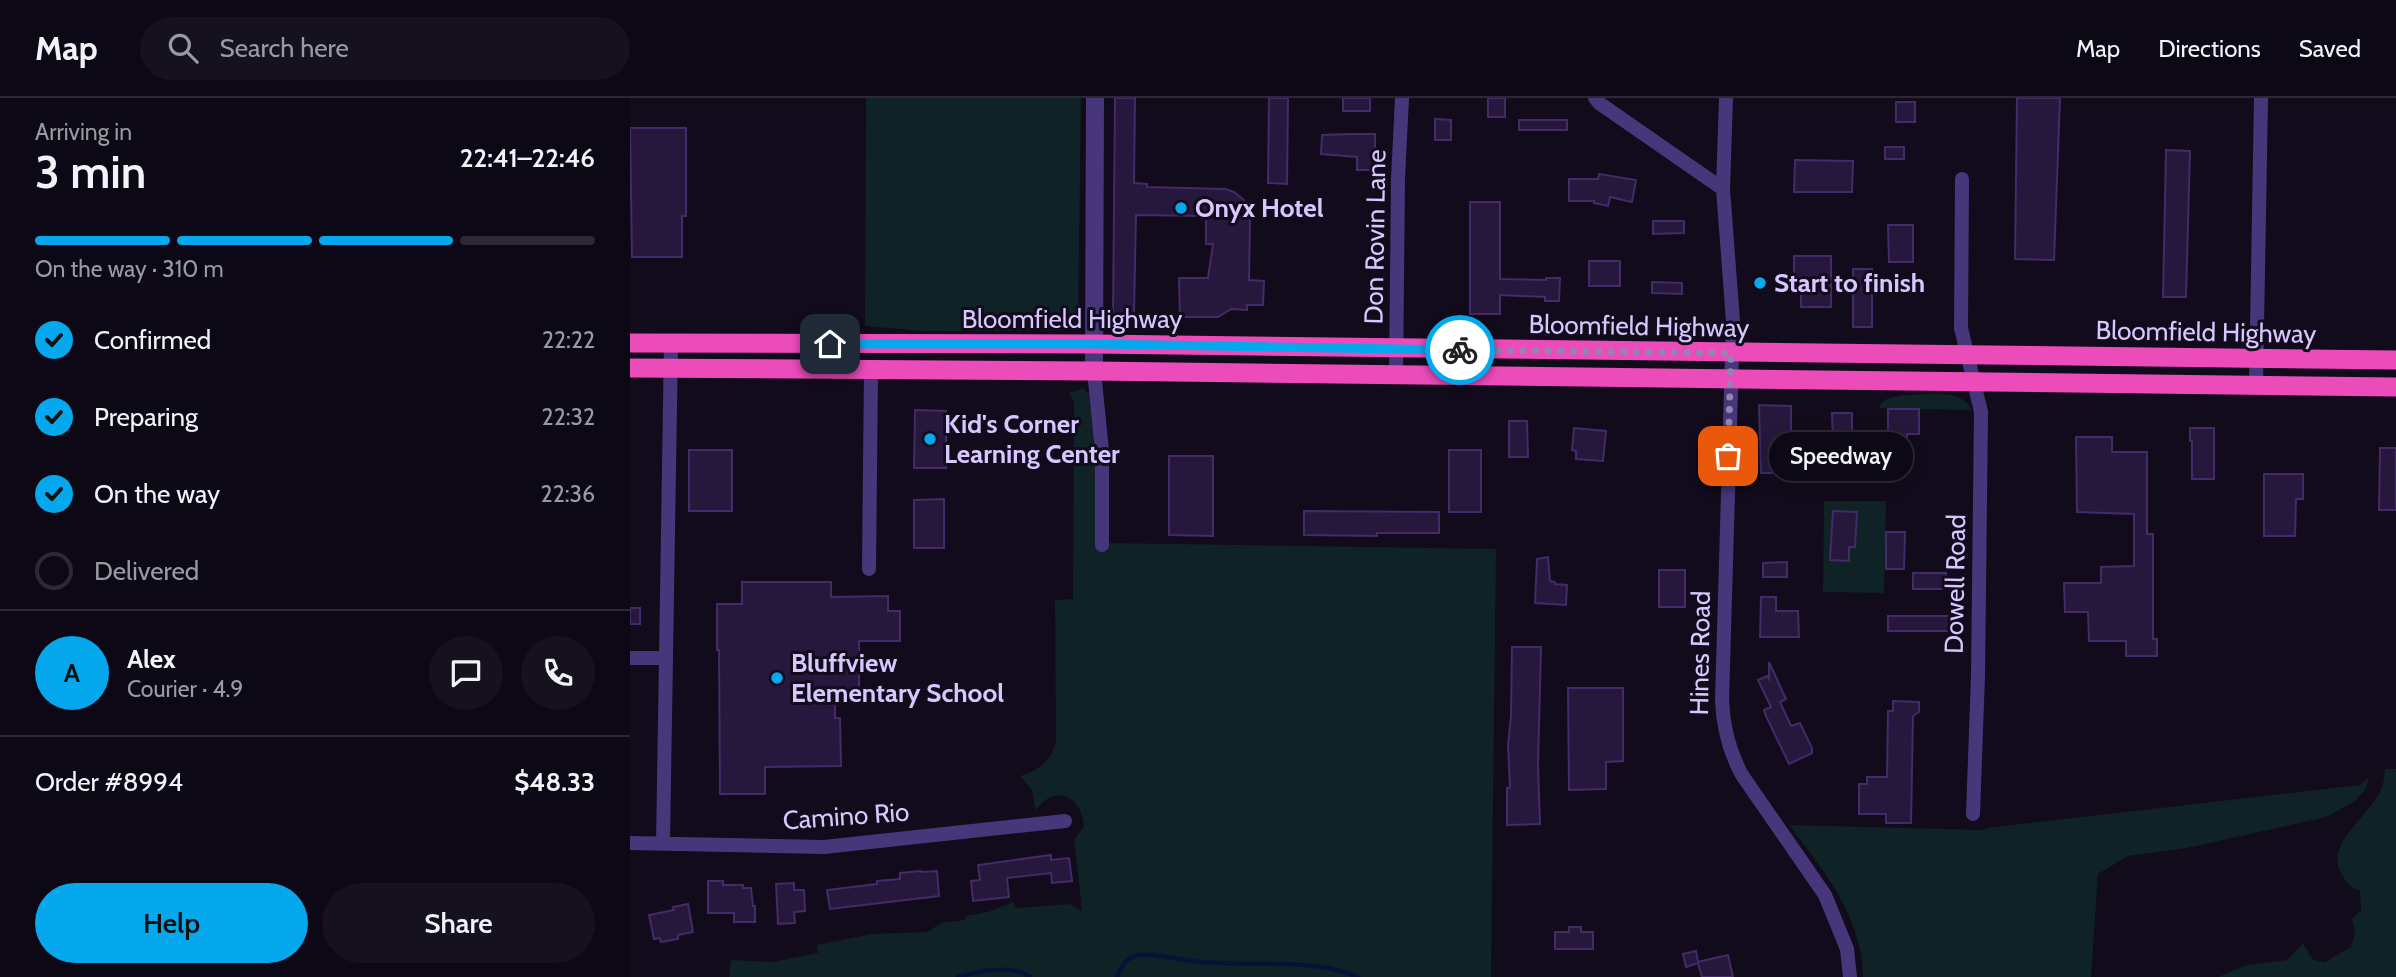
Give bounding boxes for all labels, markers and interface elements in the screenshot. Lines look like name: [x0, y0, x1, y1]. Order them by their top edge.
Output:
search box: [140, 17, 630, 80]
text: Map: [35, 28, 98, 68]
icon: search: [164, 29, 202, 67]
text: Search here: [220, 32, 349, 64]
text: Map: [2076, 34, 2120, 63]
text: Directions: [2158, 34, 2261, 63]
text: Saved: [2299, 34, 2361, 63]
text: Arriving in: [35, 118, 132, 146]
text: 22:41–22:46: [460, 142, 595, 174]
text: 3 min: [35, 144, 146, 200]
street label: Don Rovin Lane: [1357, 149, 1393, 325]
place label: Onyx Hotel: [1195, 192, 1324, 224]
marker: Onyx Hotel: [1173, 200, 1189, 216]
text: On the way · 310 m: [35, 255, 224, 283]
place label: Start to finish: [1774, 267, 1925, 299]
marker: Start to finish: [1752, 275, 1768, 291]
street label: Bloomfield Highway: [962, 303, 1182, 335]
street label: Bloomfield Highway: [1528, 308, 1750, 344]
pin: [800, 314, 860, 374]
street label: Bloomfield Highway: [2095, 314, 2317, 350]
courier: [1425, 315, 1495, 385]
icon: check: [35, 321, 73, 359]
text: Confirmed: [94, 324, 211, 356]
icon: home: [811, 325, 849, 363]
text: 22:22: [542, 326, 595, 354]
icon: bike: [1441, 331, 1479, 369]
icon: check: [35, 398, 73, 436]
text: Preparing: [94, 401, 198, 433]
text: 22:32: [542, 403, 595, 431]
place label: Kid's Corner Learning Center: [944, 408, 1120, 470]
pin: [1698, 426, 1758, 486]
marker: Kid's Corner Learning Center: [922, 431, 938, 447]
callout: Speedway: [1770, 432, 1914, 480]
icon: bag: [1709, 437, 1747, 475]
text: Speedway: [1790, 442, 1892, 470]
icon: check: [35, 475, 73, 513]
text: On the way: [94, 478, 220, 510]
text: 22:36: [541, 480, 595, 508]
street label: Dowell Road: [1938, 514, 1972, 654]
text: Delivered: [94, 555, 199, 587]
street label: Hines Road: [1683, 590, 1717, 716]
button: chat: [429, 636, 503, 710]
button: phone: [521, 636, 595, 710]
text: Alex: [127, 643, 176, 675]
place label: Bluffview Elementary School: [791, 647, 1004, 709]
text: A: [64, 657, 80, 689]
marker: Bluffview Elementary School: [769, 670, 785, 686]
text: Courier · 4.9: [127, 675, 243, 703]
text: Order #8994: [35, 766, 183, 798]
text: $48.33: [514, 766, 595, 798]
street label: Camino Rio: [782, 796, 910, 836]
button: Help: [35, 883, 308, 963]
button: Share: [322, 883, 595, 963]

